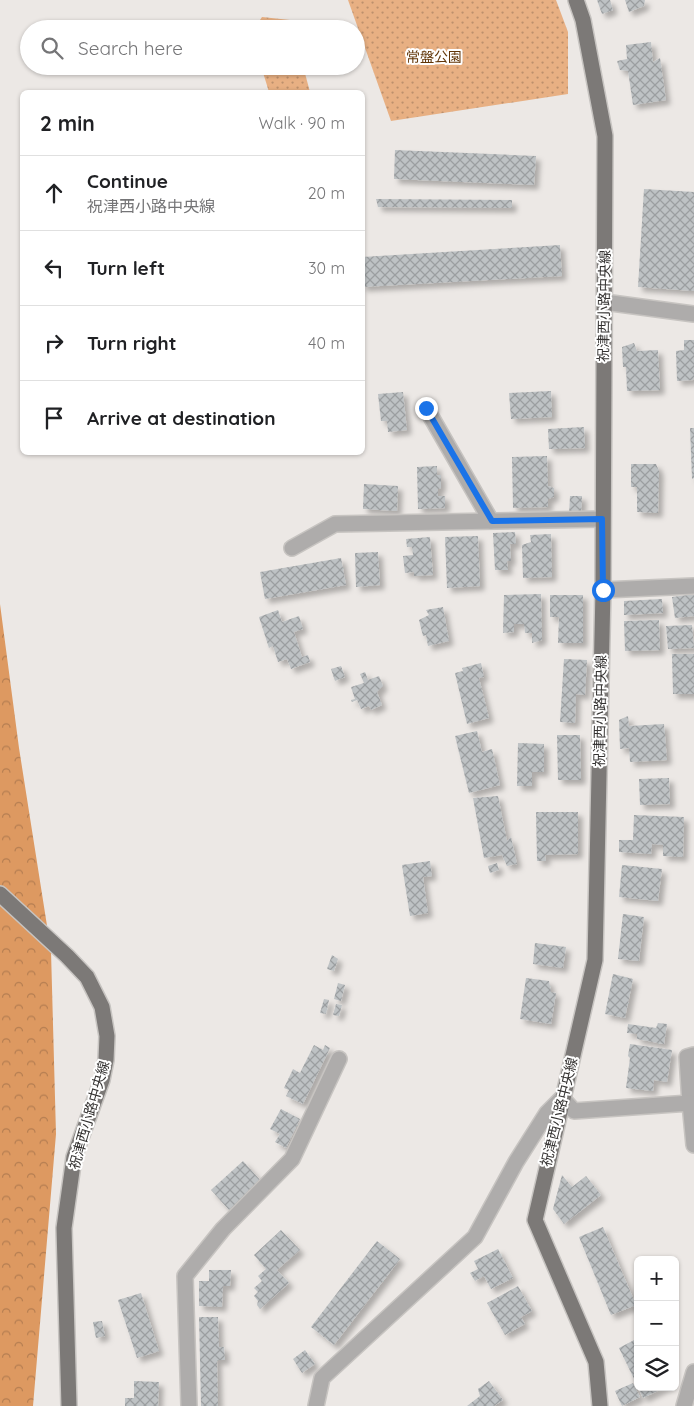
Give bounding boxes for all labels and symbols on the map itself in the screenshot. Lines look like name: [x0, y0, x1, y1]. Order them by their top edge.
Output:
park label: 常盤公園: [406, 48, 462, 66]
street label: 祝津西小路中央線: [594, 250, 614, 362]
route end: [415, 397, 438, 420]
route start: [592, 579, 615, 602]
street label: 祝津西小路中央線: [590, 655, 610, 767]
street label: 祝津西小路中央線: [537, 1055, 581, 1169]
street label: 祝津西小路中央線: [65, 1059, 113, 1171]

